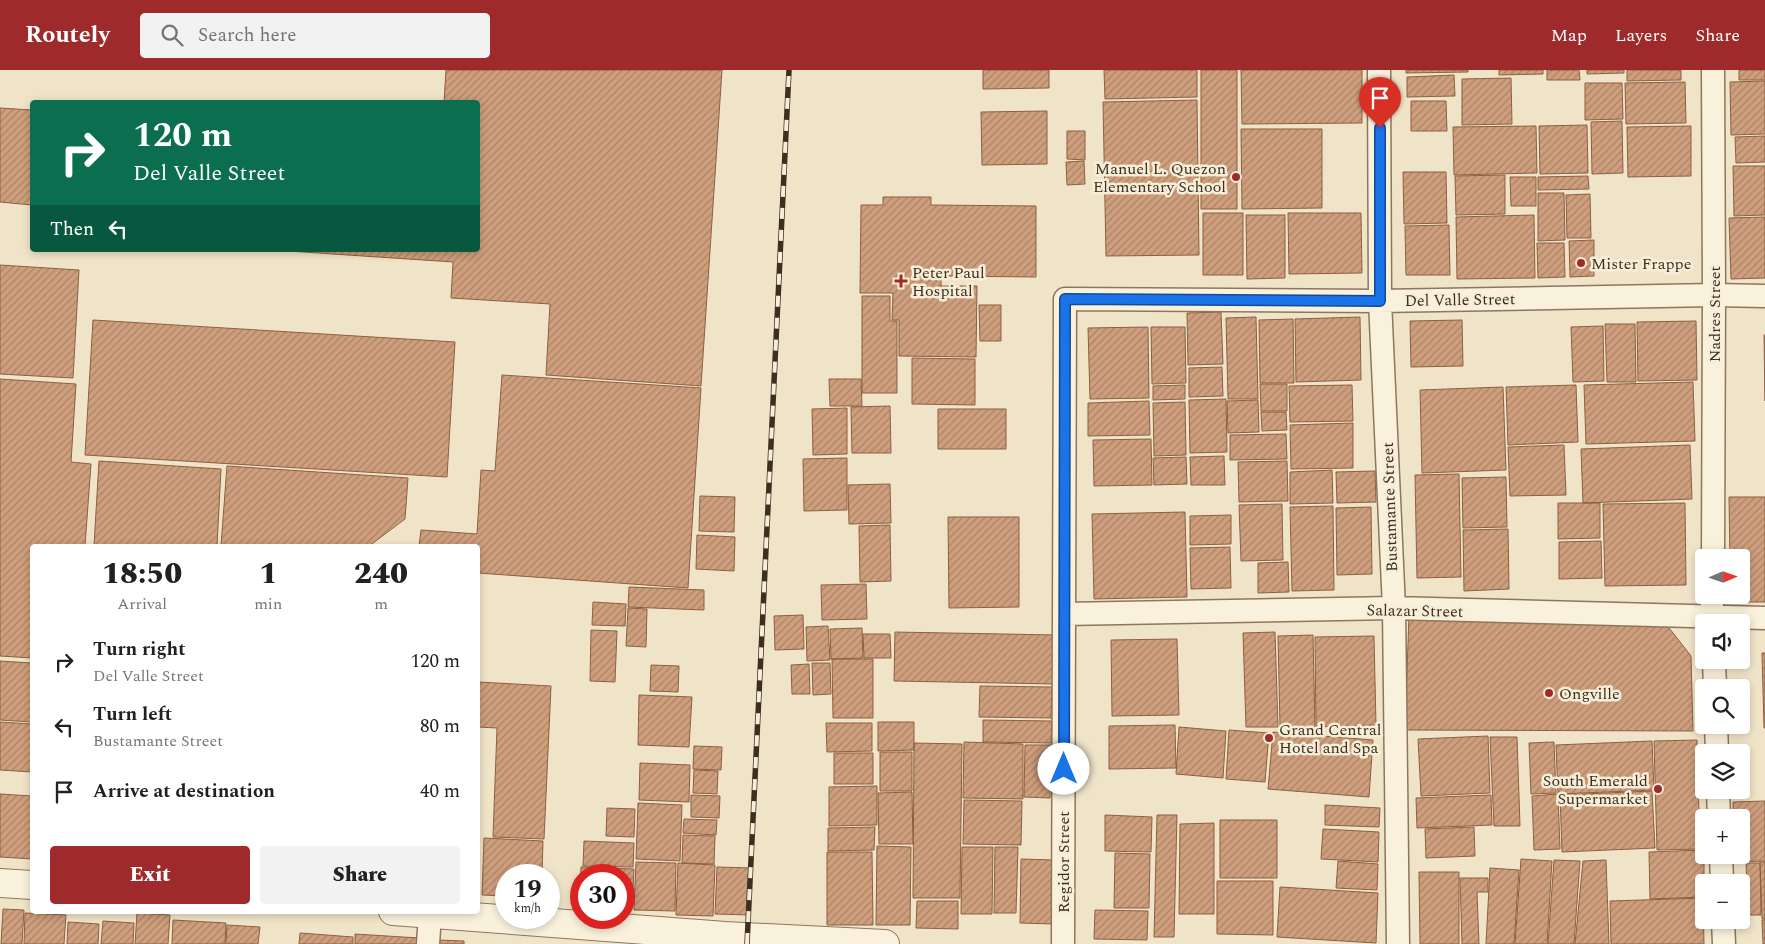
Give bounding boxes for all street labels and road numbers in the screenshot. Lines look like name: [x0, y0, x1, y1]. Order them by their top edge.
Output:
street label: Nadres Street: [1703, 265, 1727, 362]
street label: Del Valle Street: [1404, 287, 1516, 313]
street label: Bustamante Street: [1376, 441, 1404, 572]
street label: Salazar Street: [1366, 598, 1464, 624]
street label: Regidor Street: [1052, 811, 1076, 913]

